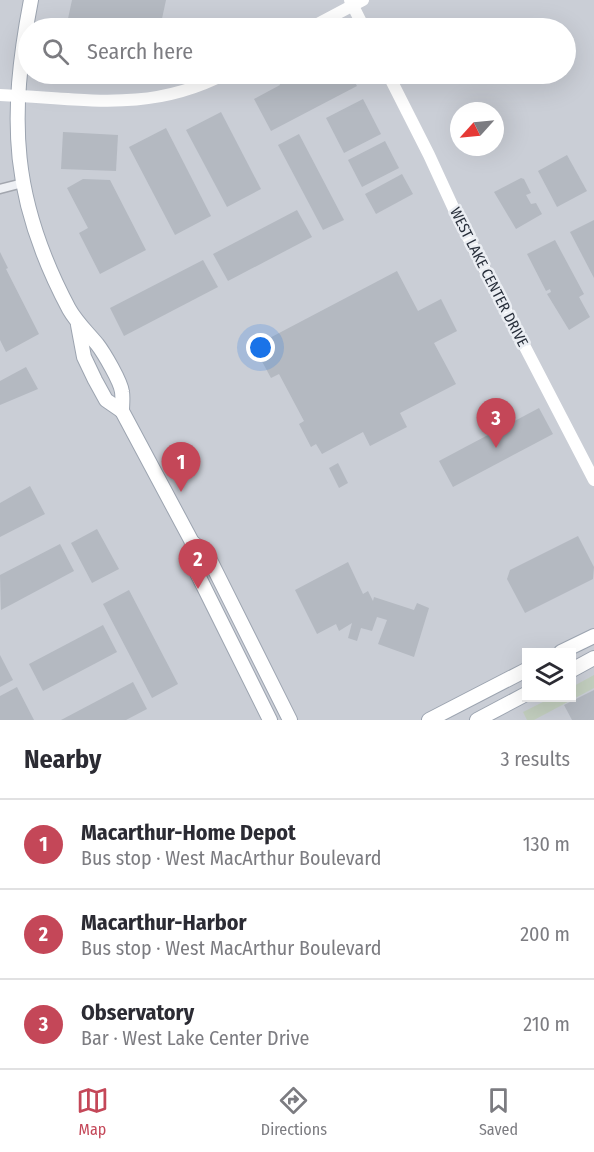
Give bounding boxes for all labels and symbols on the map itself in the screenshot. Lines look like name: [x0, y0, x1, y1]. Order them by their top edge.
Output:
north arrow: [450, 102, 504, 156]
street label: WEST LAKE CENTER DRIVE: [446, 204, 532, 350]
your location: [246, 333, 275, 362]
pin: 3: [476, 398, 516, 448]
pin: 1: [162, 442, 201, 492]
pin: 2: [178, 540, 218, 589]

